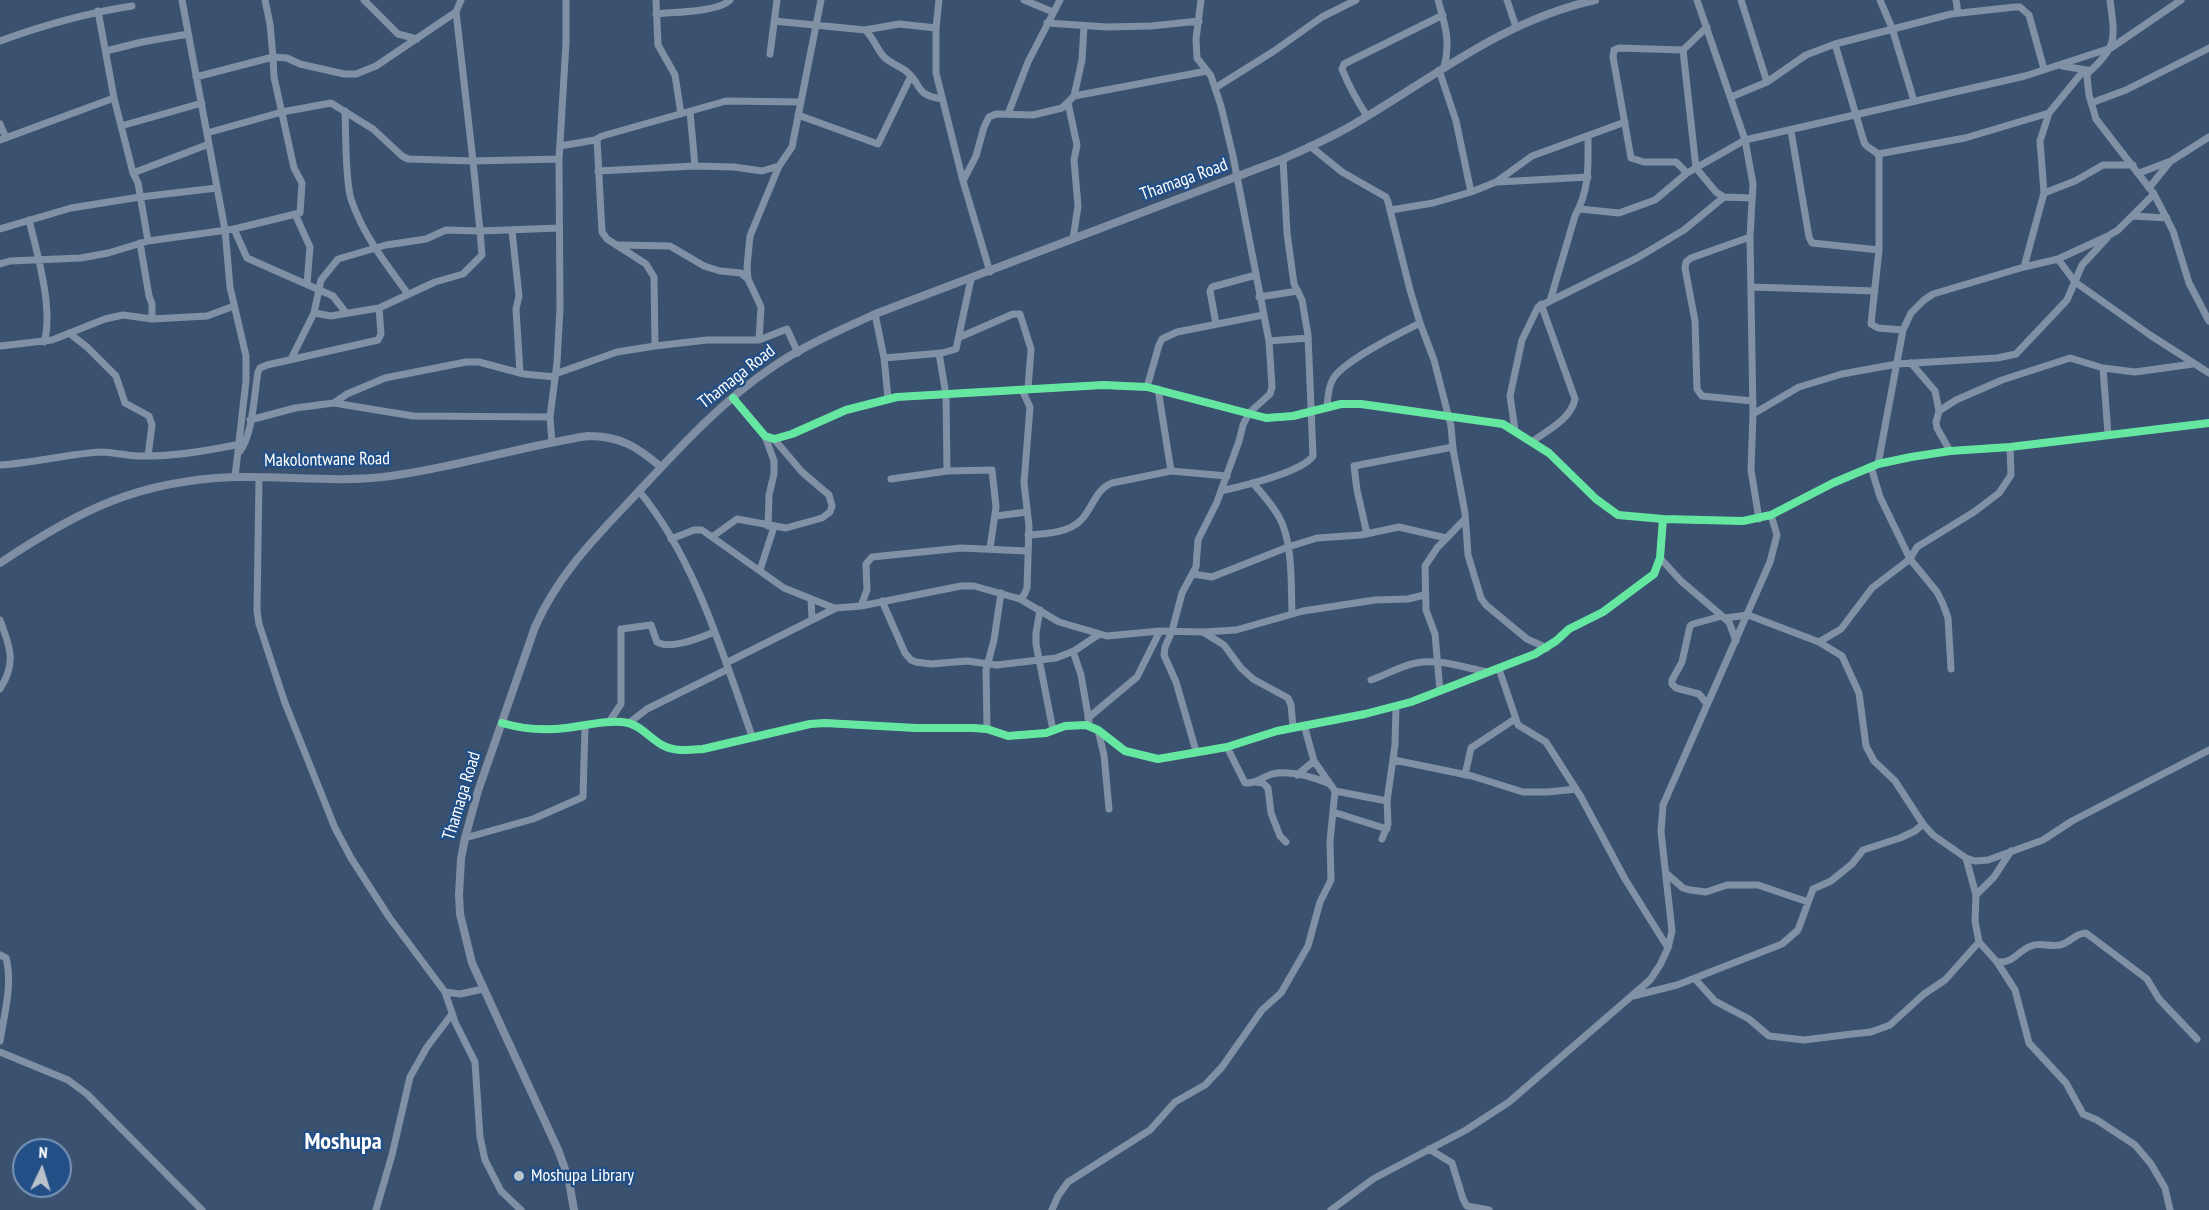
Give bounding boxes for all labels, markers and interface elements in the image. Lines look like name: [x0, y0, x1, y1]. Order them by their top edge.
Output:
street label: Thamaga Road: [1137, 154, 1231, 206]
street label: Thamaga Road: [694, 340, 780, 414]
street label: Makolontwane Road: [264, 448, 390, 472]
street label: Thamaga Road: [438, 749, 486, 843]
district label: Moshupa: [304, 1128, 382, 1156]
north arrow: [12, 1138, 72, 1198]
text: N: [38, 1142, 48, 1162]
place label: Moshupa Library: [531, 1165, 634, 1187]
marker: Moshupa Library: [512, 1169, 526, 1183]

